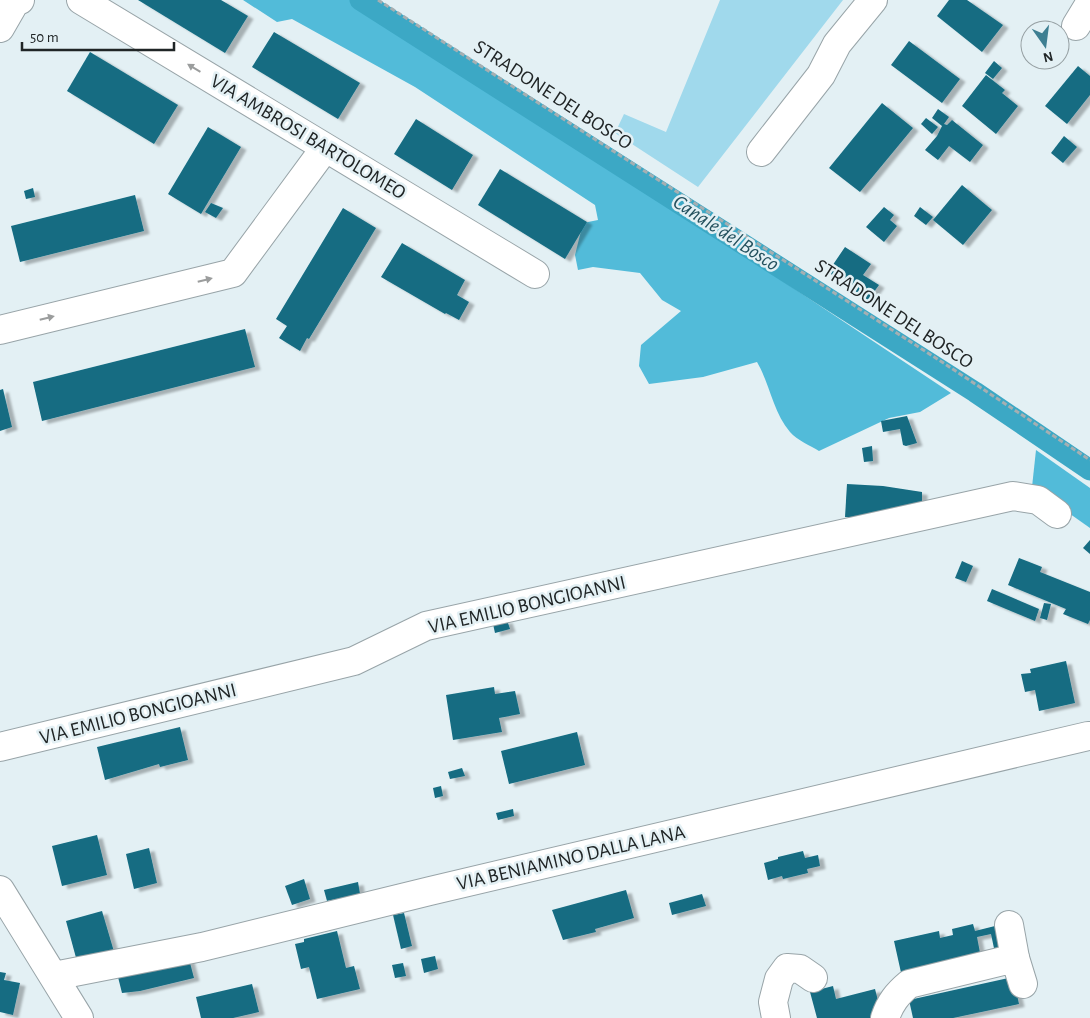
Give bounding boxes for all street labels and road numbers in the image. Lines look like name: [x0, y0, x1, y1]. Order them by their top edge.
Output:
street label: STRADONE DEL BOSCO: [470, 37, 636, 153]
street label: VIA AMBROSI BARTOLOMEO: [207, 71, 409, 203]
street label: STRADONE DEL BOSCO: [811, 256, 977, 372]
street label: VIA EMILIO BONGIOANNI: [426, 573, 628, 637]
street label: VIA EMILIO BONGIOANNI: [38, 680, 238, 748]
street label: VIA BENIAMINO DALLA LANA: [455, 822, 688, 894]

